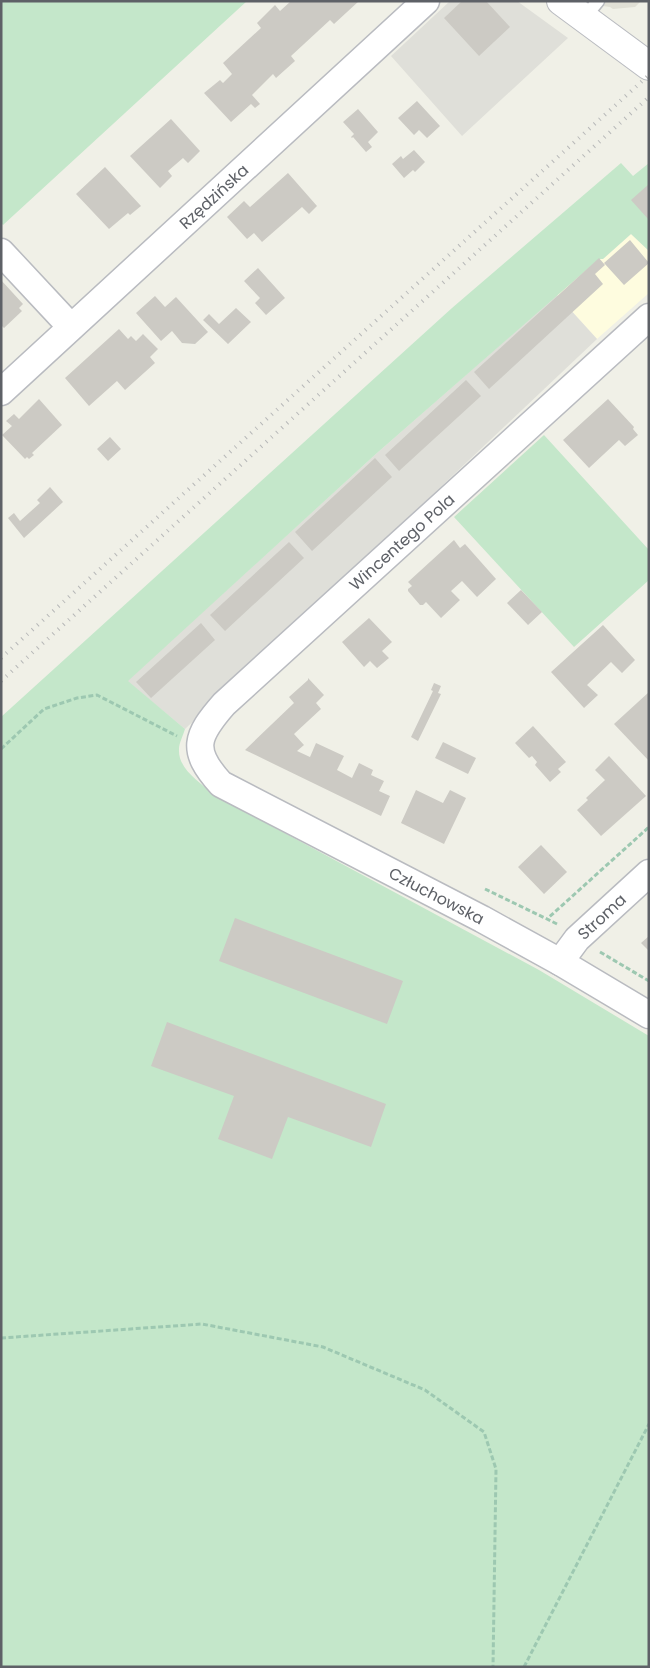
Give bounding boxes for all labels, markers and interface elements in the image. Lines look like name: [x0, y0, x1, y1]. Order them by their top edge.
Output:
street label: Rzędzińska: [174, 159, 253, 234]
street label: Wincentego Pola: [344, 488, 460, 596]
street label: Człuchowska: [385, 861, 488, 930]
street label: Stroma: [572, 888, 631, 945]

